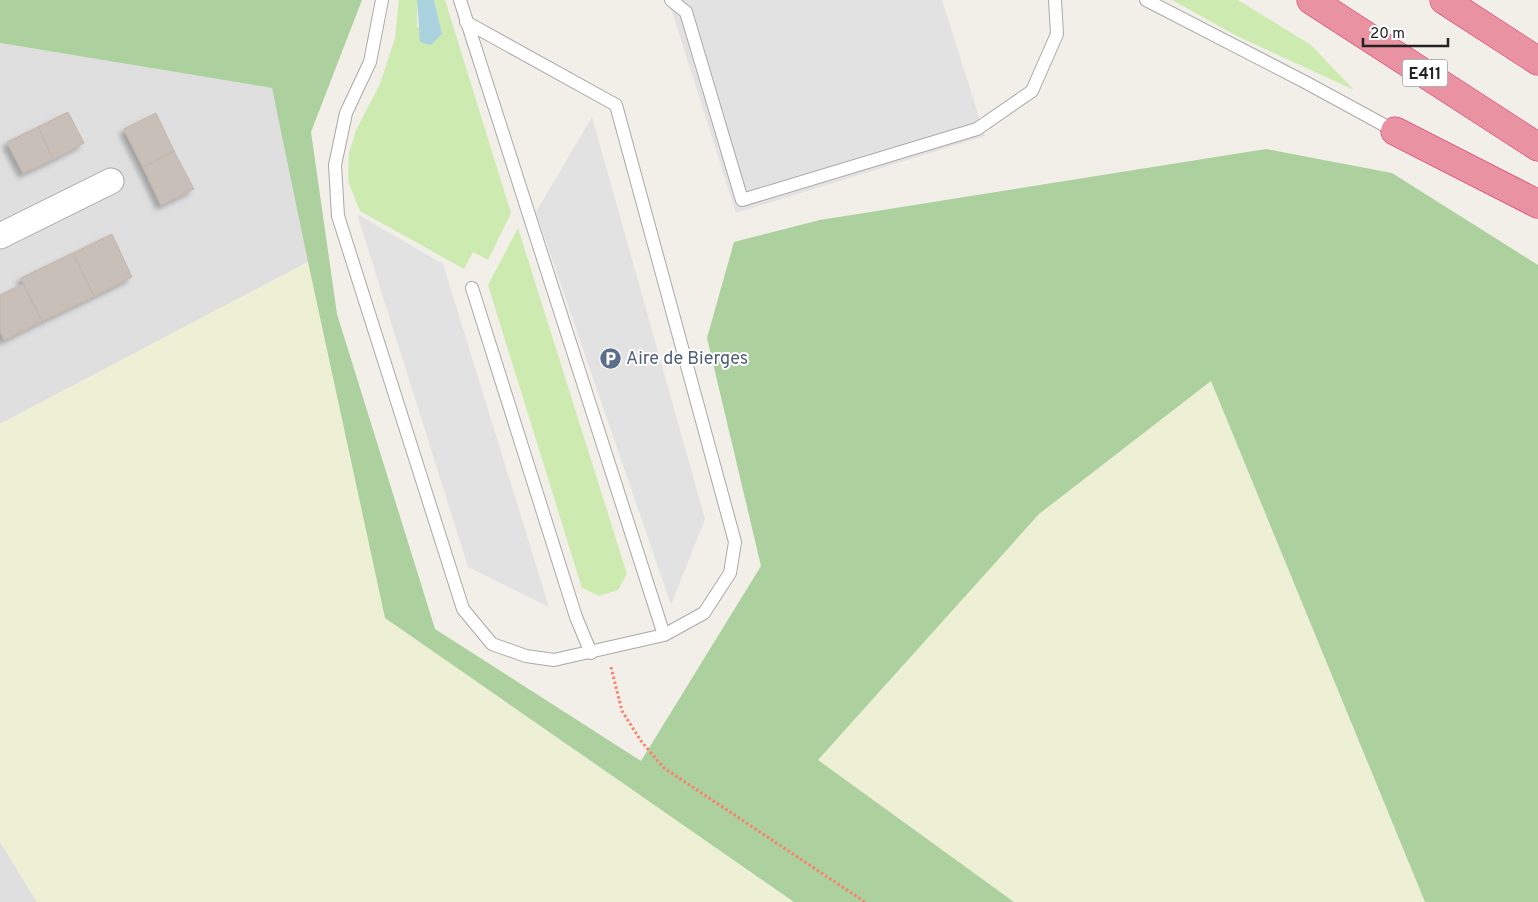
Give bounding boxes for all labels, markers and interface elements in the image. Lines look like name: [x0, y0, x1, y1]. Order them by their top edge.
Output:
scale bar: [1363, 15, 1448, 47]
text: 20 m: [1370, 25, 1405, 44]
road number: E411: [1402, 59, 1448, 86]
parking icon: Aire de Bierges: [598, 346, 622, 370]
place label: Aire de Bierges: [626, 348, 748, 371]

